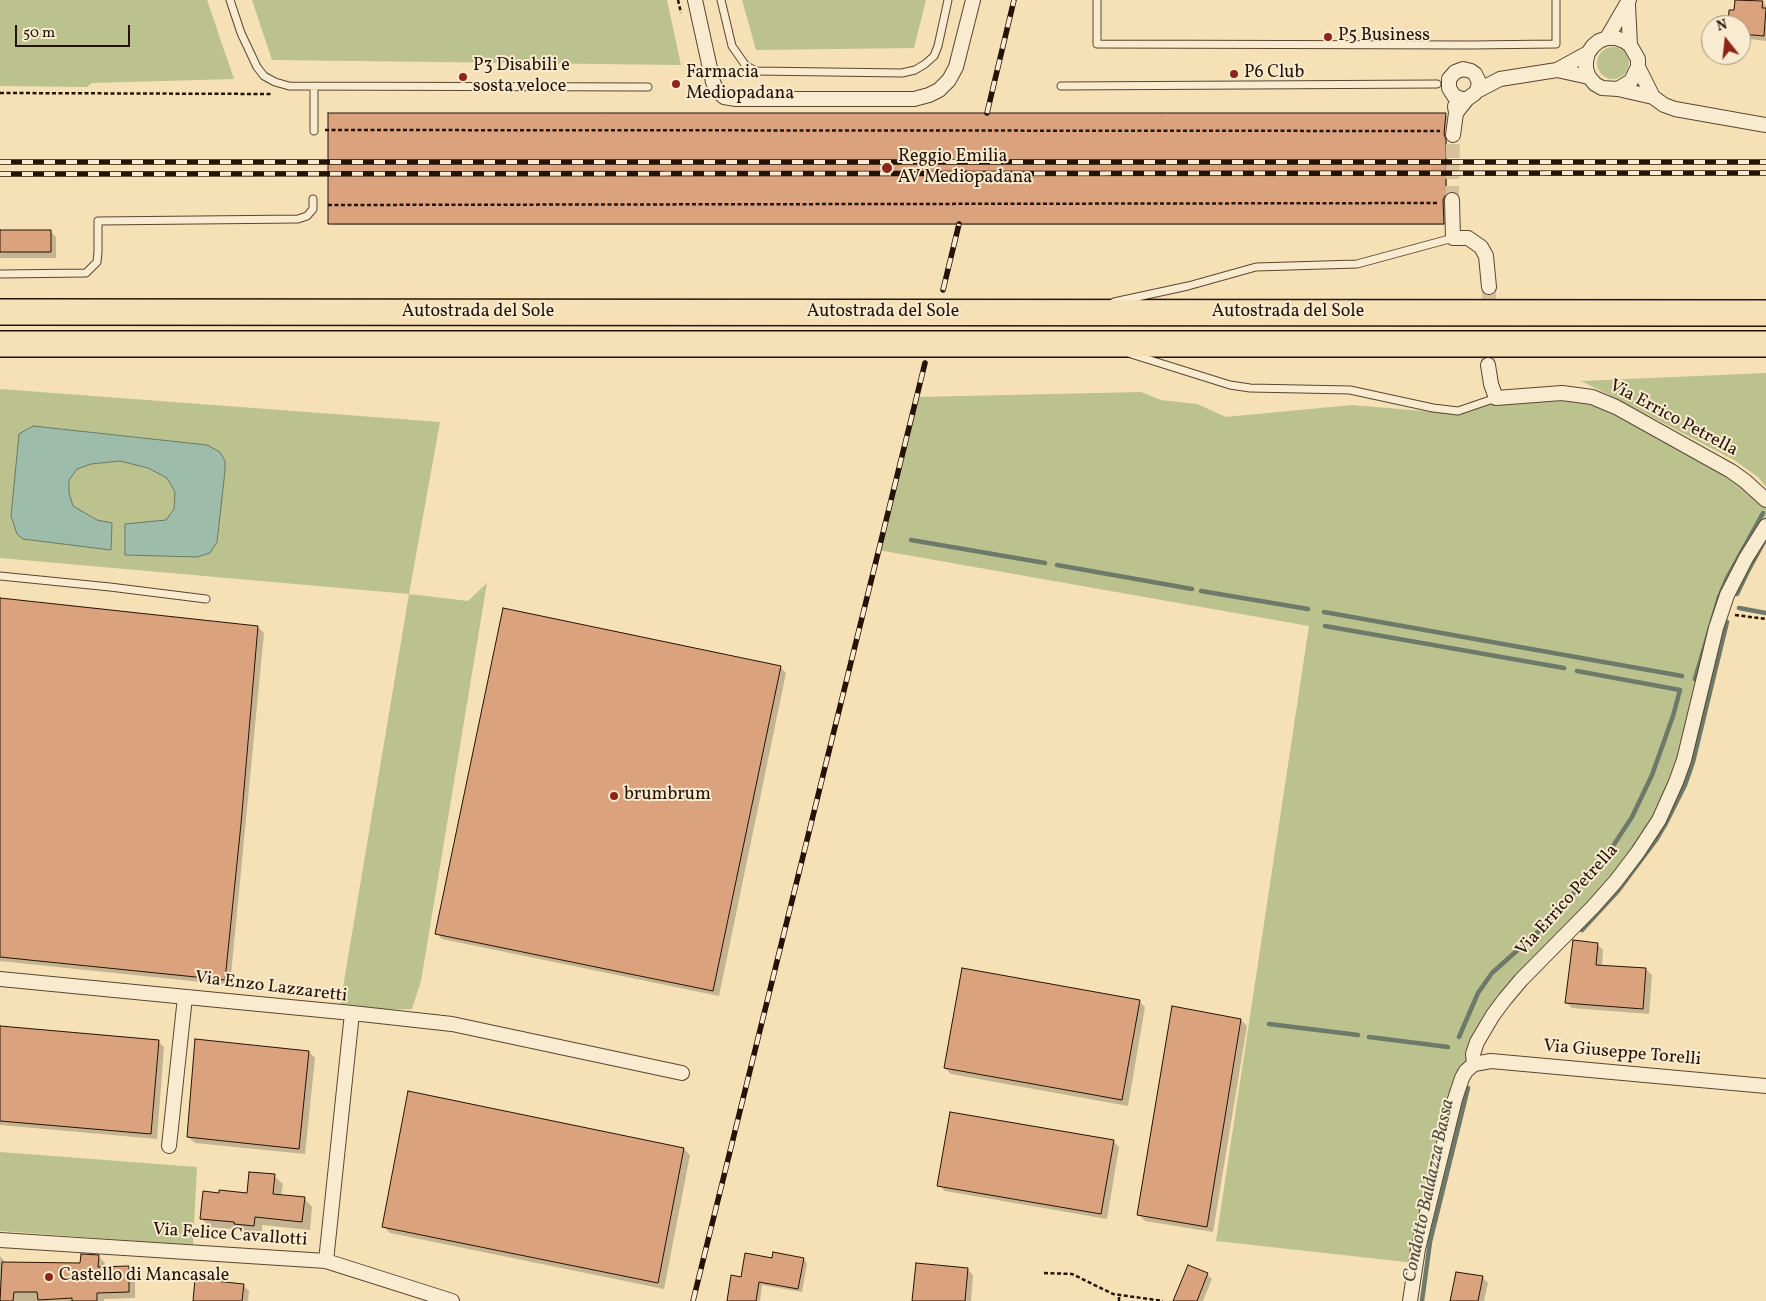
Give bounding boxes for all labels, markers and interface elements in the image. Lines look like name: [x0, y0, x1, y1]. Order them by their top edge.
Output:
scale bar: [18, 15, 132, 47]
north arrow: [1701, 15, 1751, 65]
text: N: [1714, 16, 1730, 37]
text: 50 m: [23, 23, 55, 44]
place label: P5 Business: [1338, 26, 1430, 48]
marker: P5 Business: [1322, 31, 1334, 43]
place label: P3 Disabili e sosta veloce: [473, 56, 570, 98]
place label: Farmacia Mediopadana: [686, 63, 794, 106]
place label: P6 Club: [1244, 63, 1304, 85]
marker: P6 Club: [1228, 68, 1240, 80]
marker: P3 Disabili e sosta veloce: [457, 71, 469, 83]
marker: Farmacia Mediopadana: [670, 78, 682, 90]
place label: Reggio Emilia AV Mediopadana: [898, 147, 1032, 190]
marker: Reggio Emilia AV Mediopadana: [880, 161, 894, 175]
street label: Autostrada del Sole: [402, 302, 554, 324]
street label: Autostrada del Sole: [807, 302, 959, 324]
street label: Autostrada del Sole: [1212, 302, 1364, 324]
street label: Via Errico Petrella: [1605, 376, 1741, 462]
place label: brumbrum: [624, 785, 711, 807]
marker: brumbrum: [608, 790, 620, 802]
street label: Via Errico Petrella: [1512, 841, 1624, 961]
street label: Via Enzo Lazzaretti: [194, 968, 348, 1008]
street label: Via Giuseppe Torelli: [1542, 1036, 1702, 1072]
water label: Condotto Baldazza Bassa: [1399, 1097, 1461, 1285]
street label: Via Felice Cavallotti: [152, 1220, 308, 1252]
place label: Castello di Mancasale: [59, 1266, 229, 1288]
marker: Castello di Mancasale: [43, 1271, 55, 1283]

